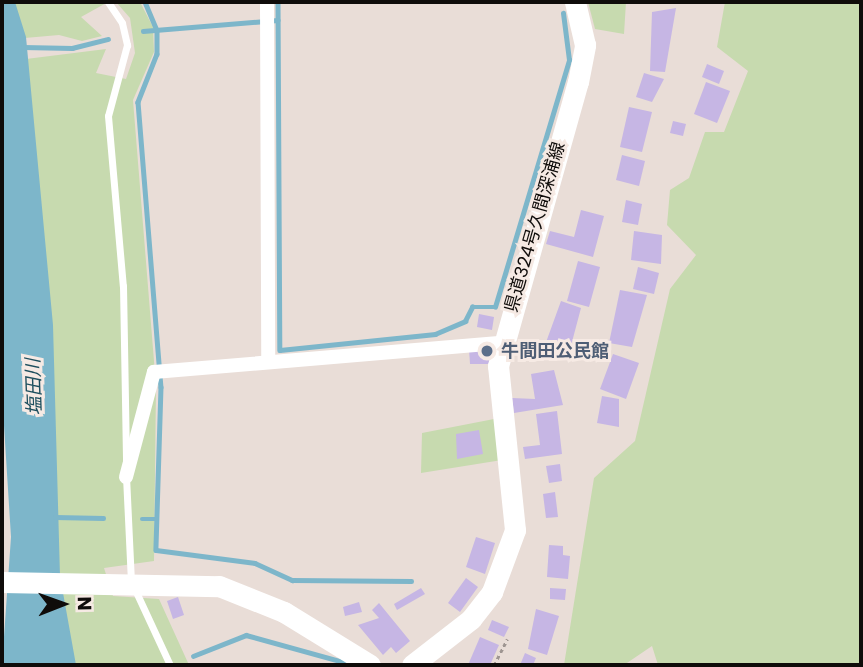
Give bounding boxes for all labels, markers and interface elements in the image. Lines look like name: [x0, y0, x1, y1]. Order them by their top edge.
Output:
street label: 県道324号久間深浦線: [500, 139, 570, 315]
place label: 牛間田公民館: [501, 340, 609, 362]
marker: 牛間田公民館: [479, 343, 495, 359]
water label: 塩田川: [22, 358, 46, 416]
north arrow: [28, 569, 98, 639]
text: N: [71, 596, 98, 611]

